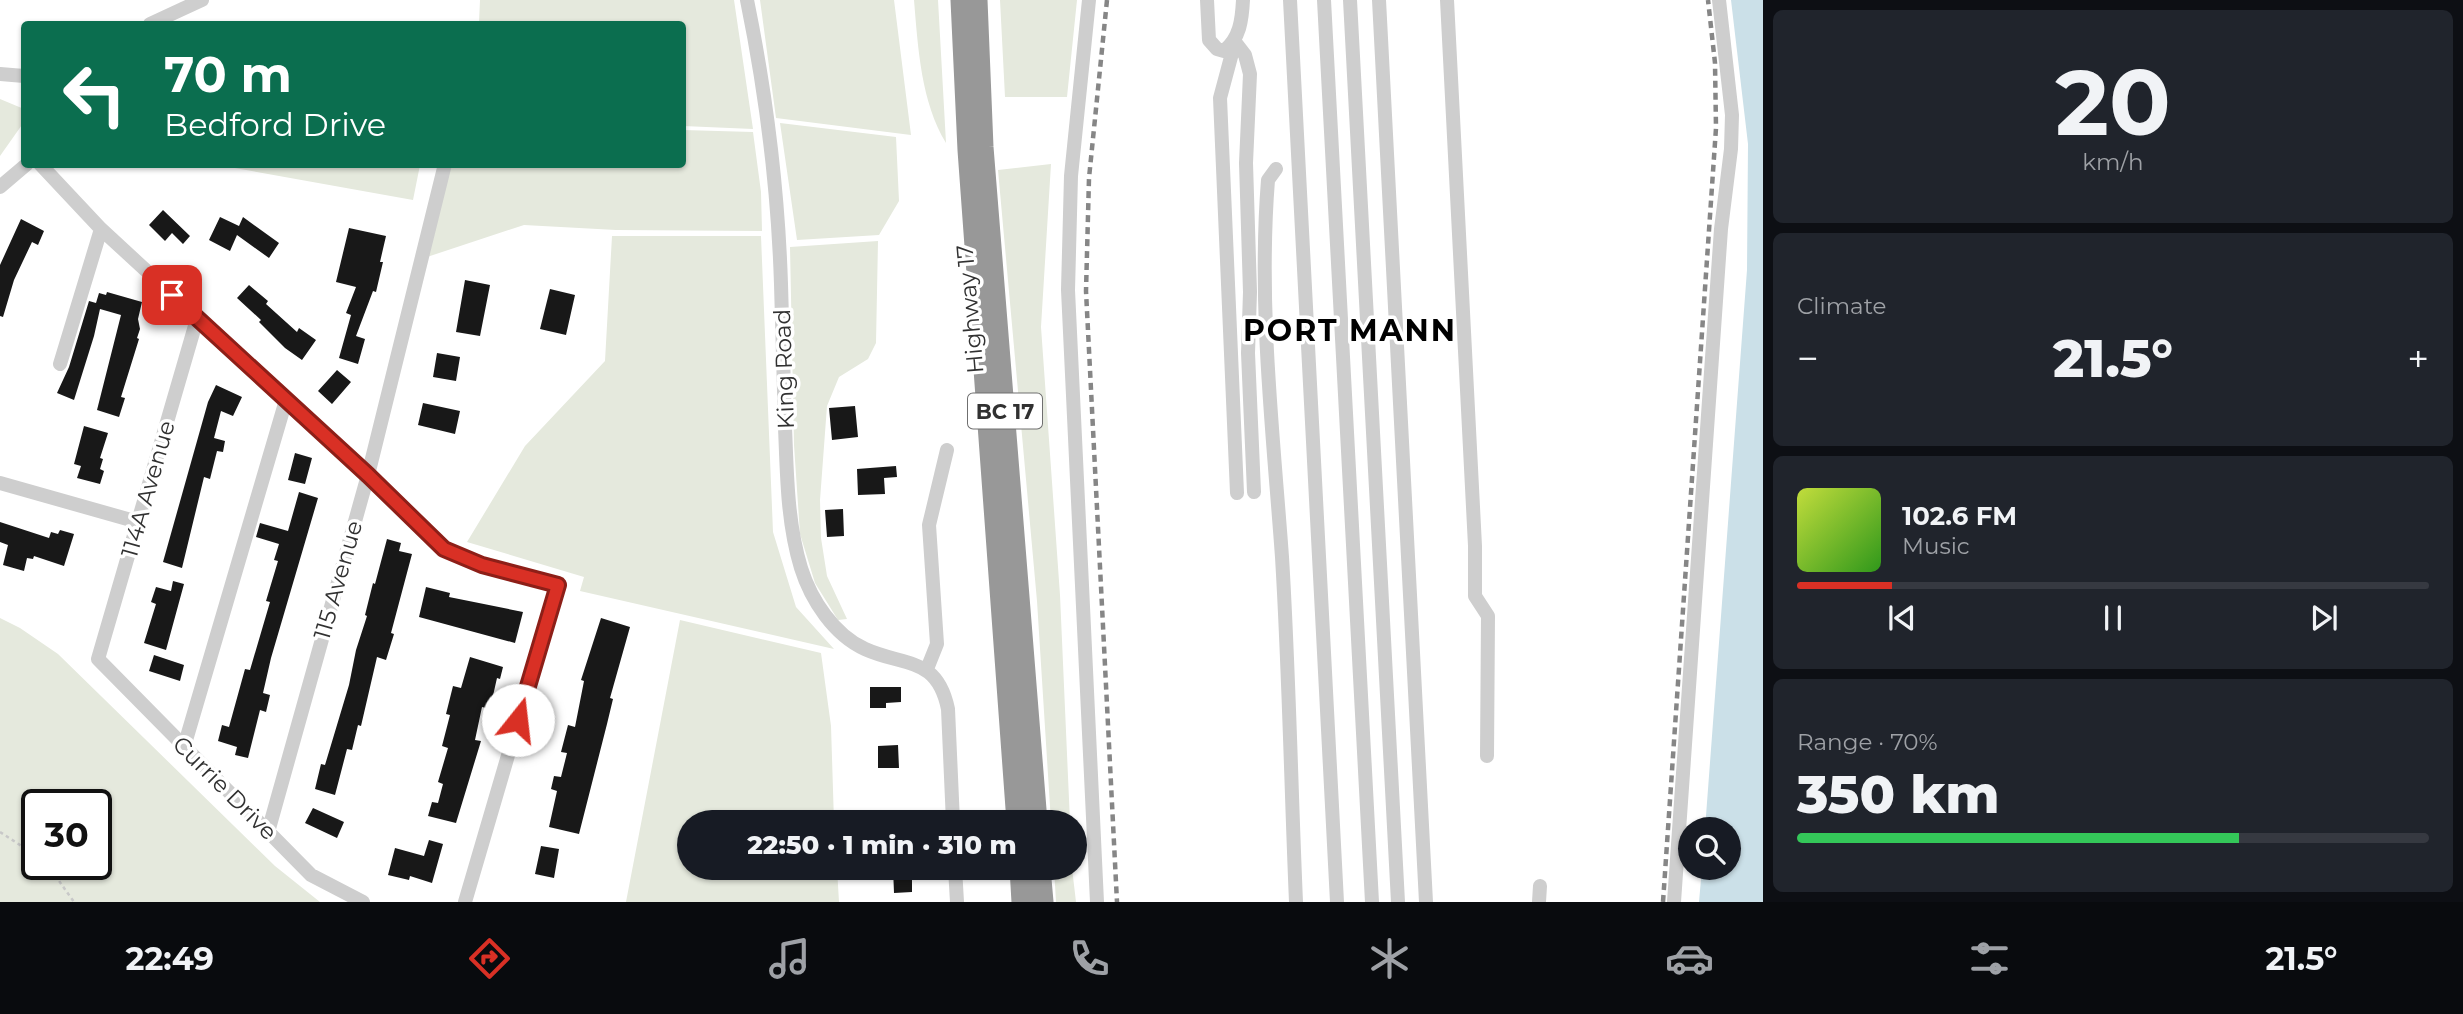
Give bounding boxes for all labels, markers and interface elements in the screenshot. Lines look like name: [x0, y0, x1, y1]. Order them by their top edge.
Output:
text: 70 m: [164, 45, 292, 104]
text: 20: [2055, 47, 2171, 158]
icon: left: [49, 49, 140, 140]
text: Bedford Drive: [164, 105, 386, 144]
text: km/h: [2082, 148, 2144, 176]
street label: Highway 17: [950, 243, 990, 375]
pin: [142, 265, 202, 325]
icon: arrive: [153, 276, 191, 314]
text: Climate: [1797, 292, 1886, 320]
street label: King Road: [768, 309, 800, 429]
district label: PORT MANN: [1243, 312, 1457, 349]
text: 21.5°: [2053, 327, 2173, 390]
text: −: [1797, 335, 1819, 382]
text: +: [2407, 335, 2429, 382]
road number: BC 17: [968, 394, 1042, 428]
street label: 114A Avenue: [115, 417, 181, 561]
text: 102.6 FM: [1902, 500, 2017, 532]
street label: 115 Avenue: [308, 517, 368, 643]
text: Music: [1902, 532, 1970, 560]
icon: previous: [1883, 599, 1921, 637]
icon: pause: [2094, 599, 2132, 637]
icon: next: [2305, 599, 2343, 637]
position arrow: [481, 683, 555, 757]
text: Range · 70%: [1797, 728, 1938, 756]
street label: Currie Drive: [167, 730, 283, 846]
text: 350 km: [1797, 763, 2000, 826]
speed limit sign: 30: [21, 789, 112, 880]
map controls: [1678, 817, 1741, 880]
button: search: [1678, 817, 1741, 880]
text: 22:50 · 1 min · 310 m: [747, 829, 1017, 861]
icon: directions: [465, 934, 514, 983]
icon: music: [765, 934, 814, 983]
icon: phone: [1065, 934, 1114, 983]
icon: climate: [1365, 934, 1414, 983]
icon: car: [1665, 934, 1714, 983]
icon: filters: [1965, 934, 2014, 983]
text: 22:49: [126, 939, 214, 978]
text: 21.5°: [2265, 939, 2337, 978]

